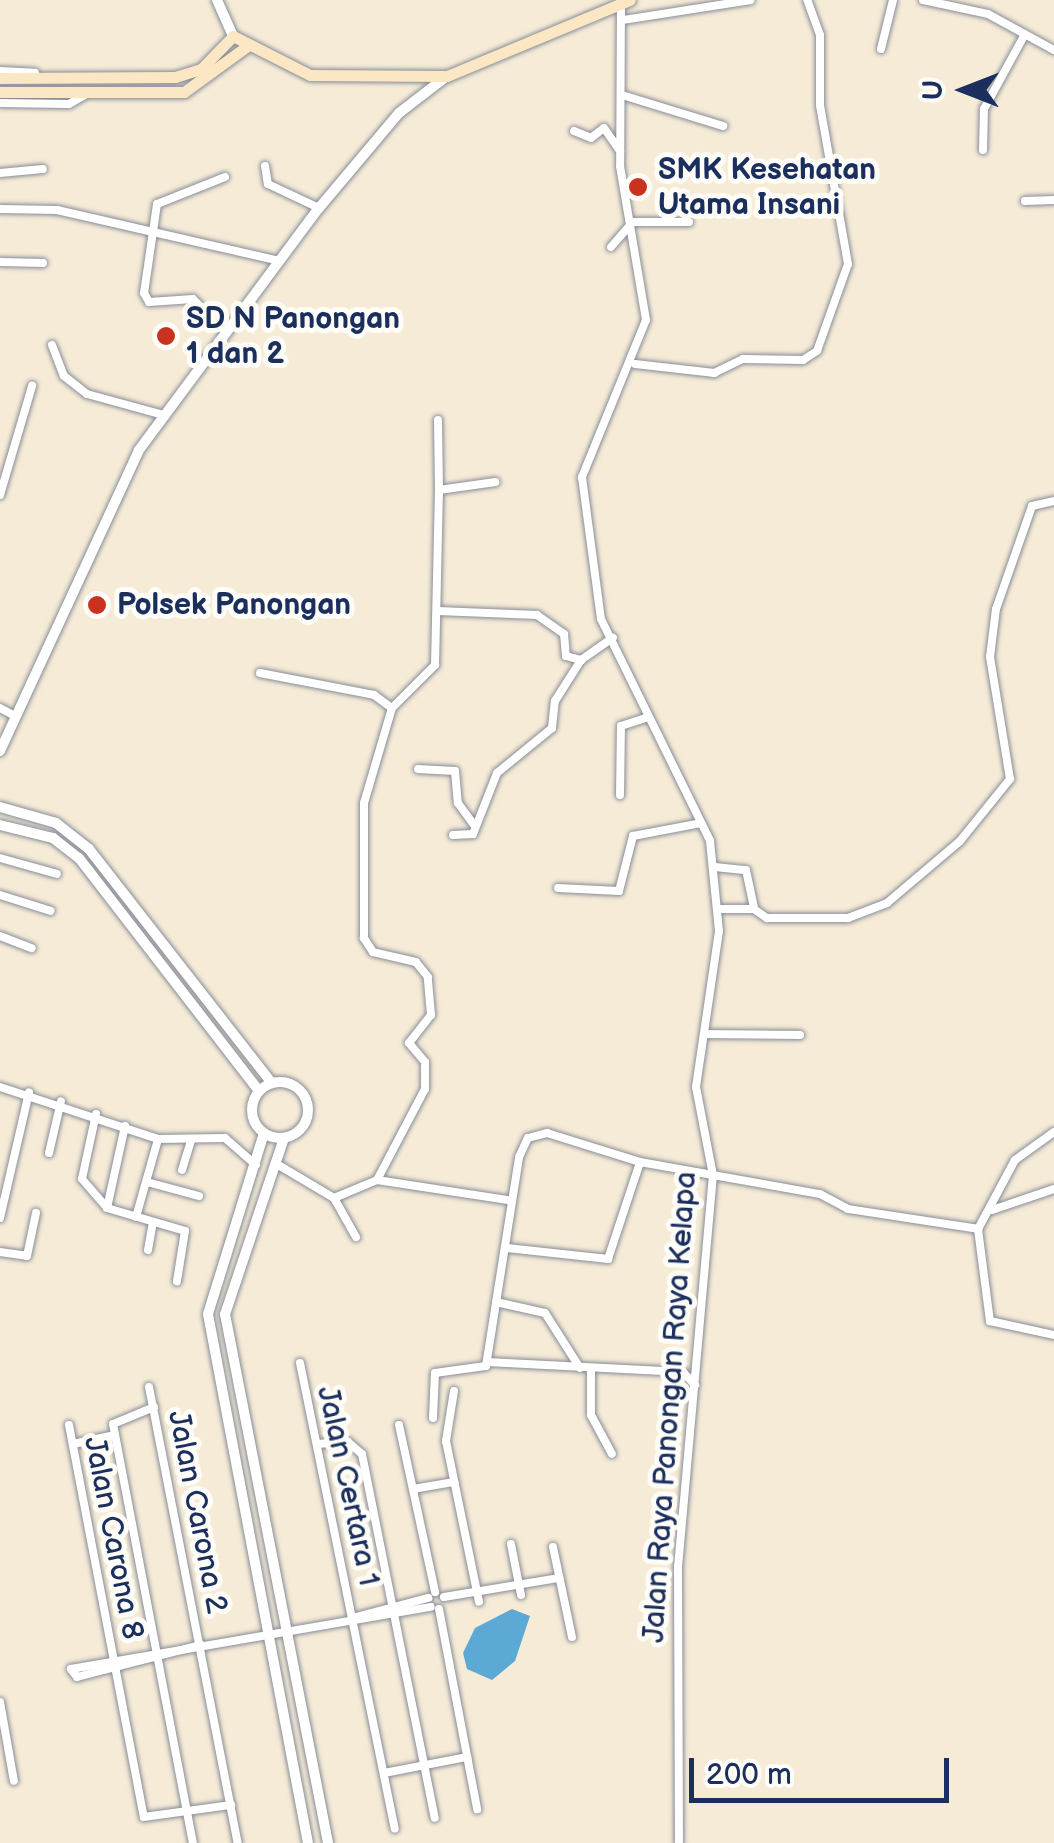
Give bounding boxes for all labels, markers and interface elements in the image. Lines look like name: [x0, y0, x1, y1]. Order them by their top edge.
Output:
north arrow: [914, 40, 1014, 140]
text: U: [917, 80, 950, 100]
place label: SMK Kesehatan Utama Insani: [658, 152, 876, 222]
marker: SMK Kesehatan Utama Insani: [627, 176, 649, 198]
place label: SD N Panongan 1 dan 2: [186, 301, 400, 372]
marker: SD N Panongan 1 dan 2: [155, 325, 177, 347]
place label: Polsek Panongan: [117, 587, 351, 623]
marker: Polsek Panongan: [86, 594, 108, 616]
street label: Jalan Raya Panongan Raya Kelapa: [636, 1170, 704, 1644]
street label: Jalan Certara 1: [309, 1383, 387, 1589]
street label: Jalan Carona 2: [160, 1408, 234, 1616]
street label: Jalan Carona 8: [76, 1434, 150, 1642]
scale bar: [694, 1738, 954, 1800]
text: 200 m: [706, 1757, 792, 1793]

